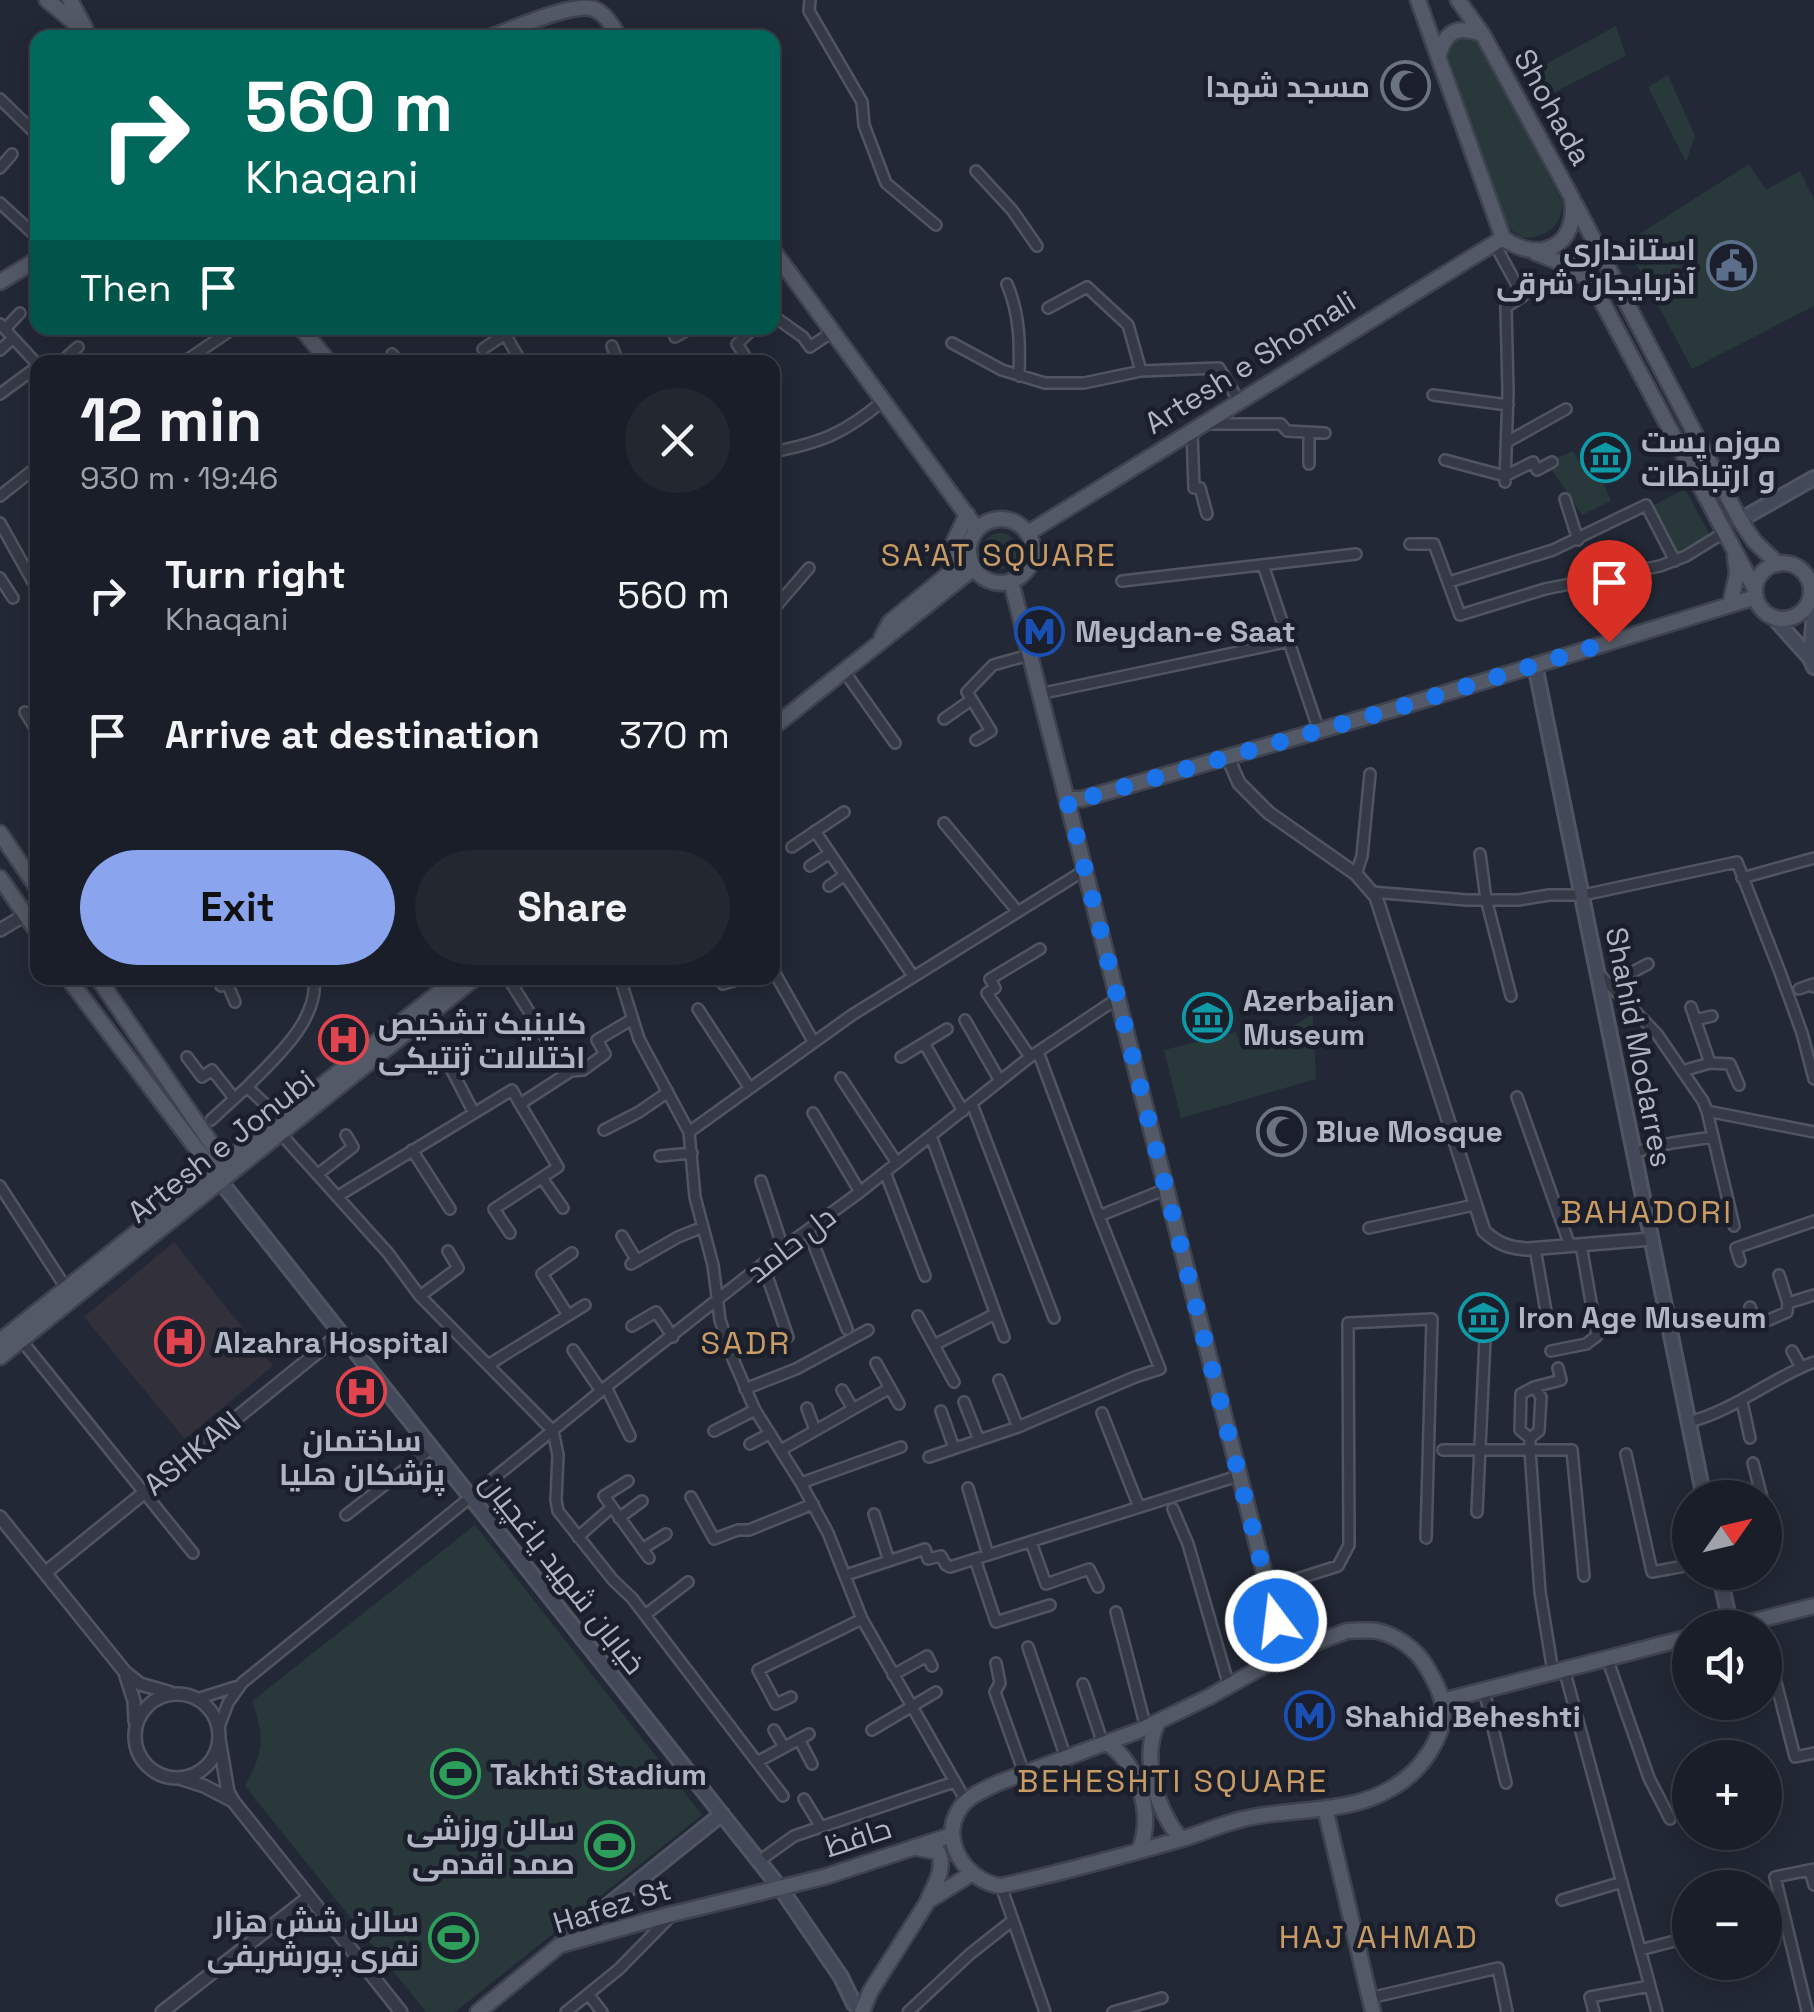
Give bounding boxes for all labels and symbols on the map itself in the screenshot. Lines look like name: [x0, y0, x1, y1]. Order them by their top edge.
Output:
street label: Shohada: [1505, 42, 1601, 172]
mosque icon: مسجد شهدا: [1379, 60, 1431, 112]
place label: مسجد شهدا: [1205, 67, 1370, 106]
place label: استانداری آذربایجان شرقی: [1496, 230, 1697, 303]
public building icon: استانداری آذربایجان شرقی: [1705, 240, 1757, 292]
street label: Artesh e Shomali: [1137, 281, 1363, 443]
place label: موزه پست و ارتباطات: [1641, 422, 1781, 495]
museum icon: موزه پست و ارتباطات: [1580, 432, 1632, 484]
district label: SA'AT SQUARE: [881, 535, 1117, 575]
pin: [1567, 540, 1652, 643]
metro station icon: Meydan-e Saat: [1014, 605, 1066, 657]
place label: Meydan-e Saat: [1075, 612, 1296, 651]
street label: Shahid Modarres: [1597, 924, 1681, 1170]
place label: Azerbaijan Museum: [1243, 981, 1395, 1054]
museum icon: Azerbaijan Museum: [1182, 991, 1234, 1043]
place label: کلینیک تشخیص اختلالات ژنتیکی: [378, 1004, 587, 1077]
hospital icon: کلینیک تشخیص اختلالات ژنتیکی: [317, 1014, 369, 1066]
street label: Artesh e Jonubi: [119, 1061, 323, 1231]
mosque icon: Blue Mosque: [1255, 1105, 1307, 1157]
place label: Blue Mosque: [1316, 1112, 1503, 1151]
district label: BAHADORI: [1561, 1192, 1733, 1232]
street label: دل حامد: [738, 1197, 844, 1291]
museum icon: Iron Age Museum: [1457, 1291, 1509, 1343]
place label: Iron Age Museum: [1518, 1298, 1767, 1337]
hospital icon: Alzahra Hospital: [153, 1316, 205, 1368]
place label: Alzahra Hospital: [214, 1323, 449, 1362]
district label: SADR: [700, 1323, 792, 1363]
hospital icon: ساختمان پزشکان هلیا: [336, 1365, 388, 1417]
street label: ASHKAN: [135, 1402, 249, 1504]
place label: ساختمان پزشکان هلیا: [279, 1421, 445, 1496]
street label: خیابان شهید یاغچیان: [472, 1464, 654, 1682]
north arrow: [1672, 1480, 1782, 1590]
position arrow: [1224, 1569, 1328, 1673]
metro station icon: Shahid Beheshti: [1284, 1690, 1336, 1742]
place label: Shahid Beheshti: [1345, 1697, 1581, 1736]
sports icon: Takhti Stadium: [429, 1748, 481, 1800]
place label: Takhti Stadium: [490, 1755, 707, 1794]
district label: BEHESHTI SQUARE: [1017, 1761, 1329, 1801]
street label: حافظ: [820, 1808, 896, 1866]
place label: سالن ورزشی صمد اقدمی: [406, 1810, 575, 1883]
sports icon: سالن ورزشی صمد اقدمی: [584, 1820, 636, 1872]
street label: Hafez St: [548, 1870, 676, 1942]
place label: سالن شش هزار نفری پورشریفی: [207, 1902, 419, 1977]
sports icon: سالن شش هزار نفری پورشریفی: [428, 1912, 480, 1964]
district label: HAJ AHMAD: [1279, 1917, 1479, 1957]

